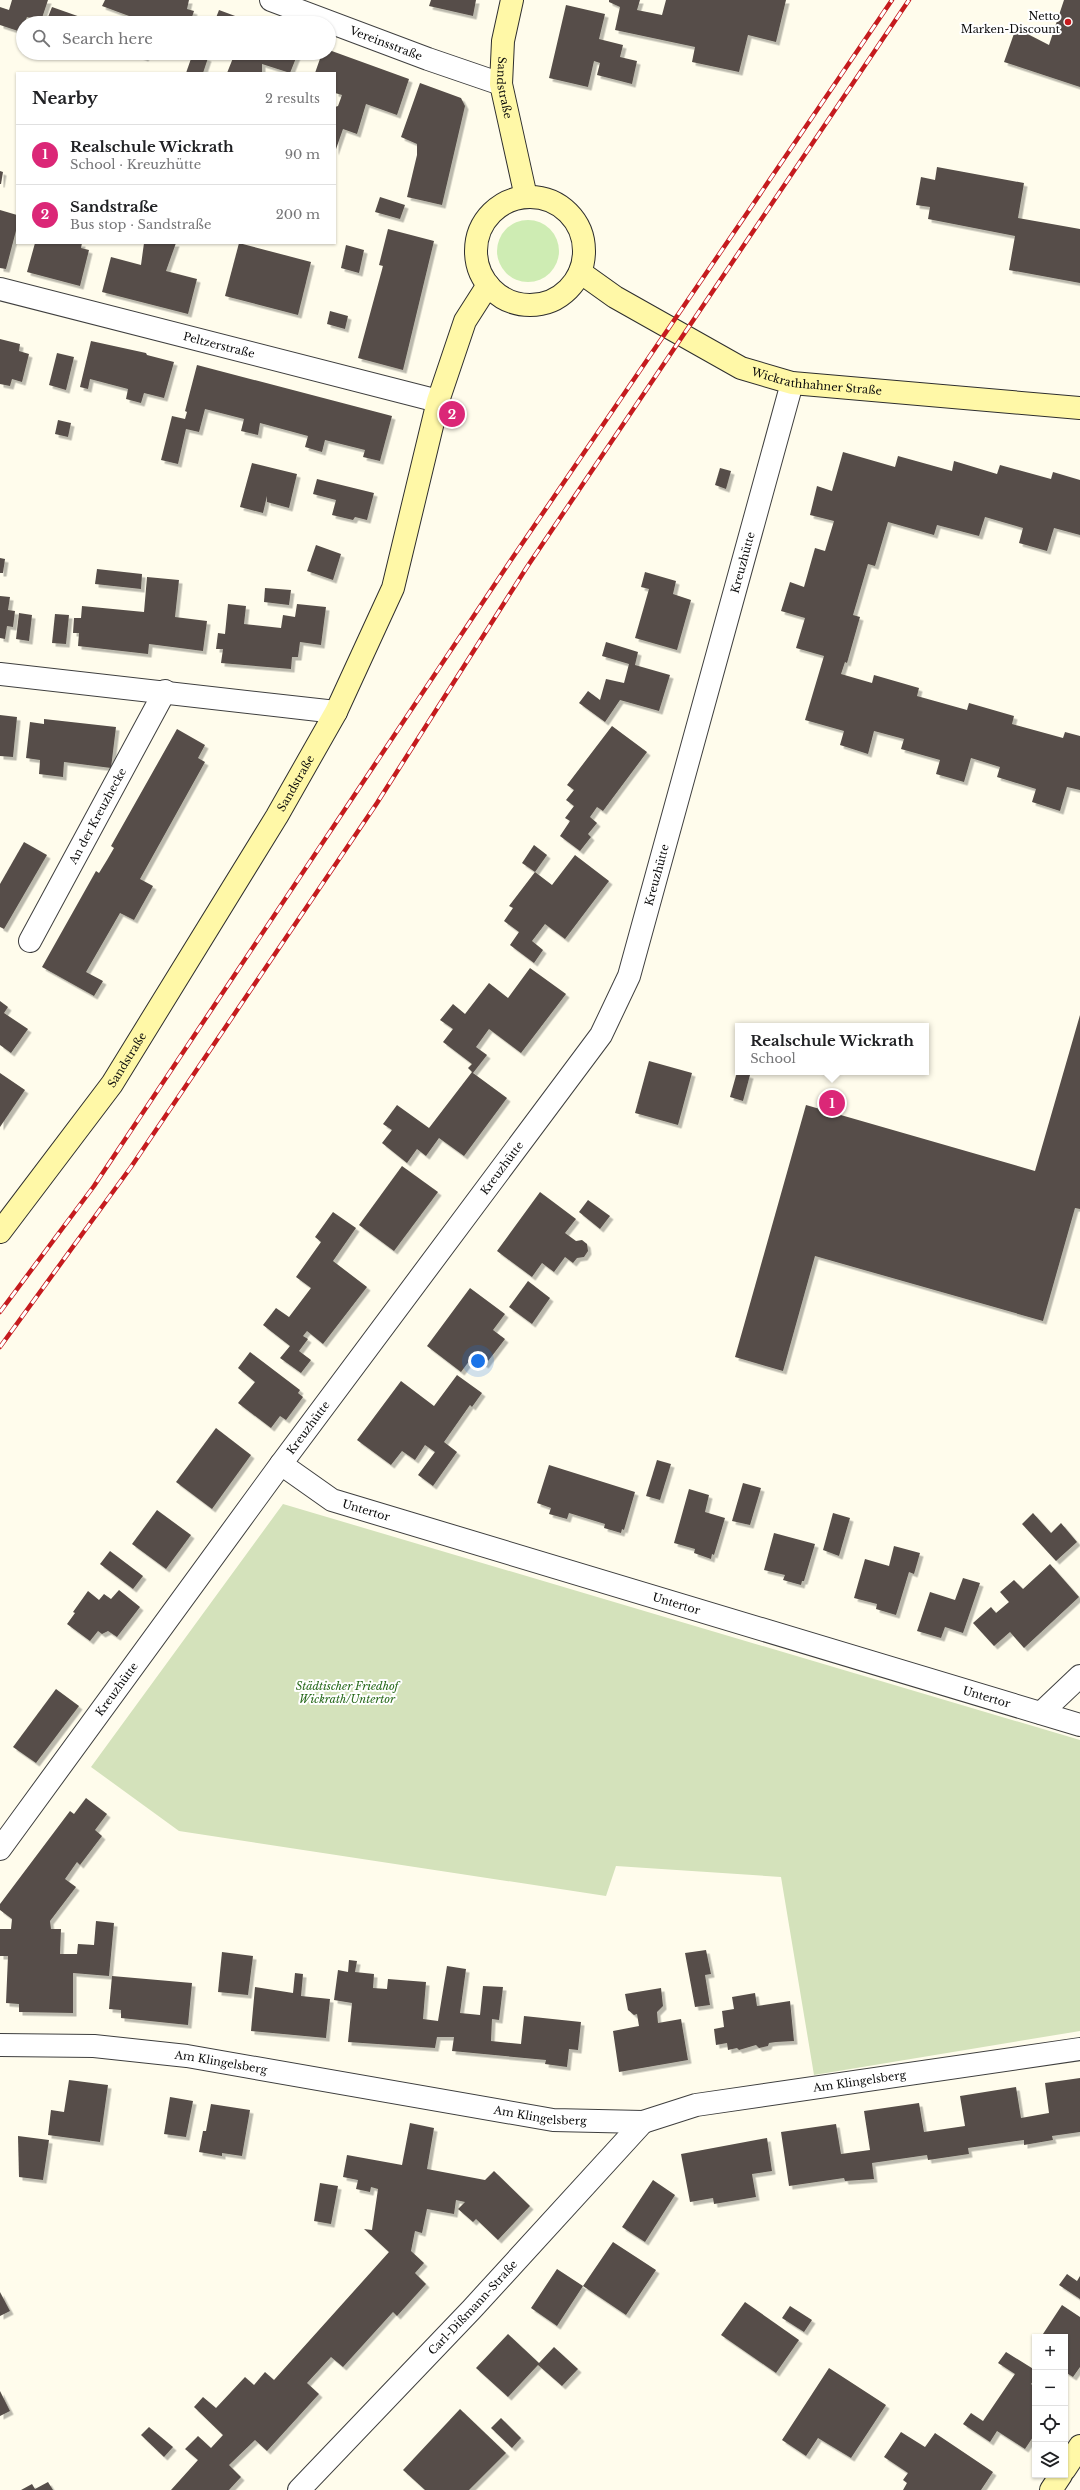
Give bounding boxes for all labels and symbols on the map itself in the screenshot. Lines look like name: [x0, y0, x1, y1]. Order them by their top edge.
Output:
place label: Netto Marken-Discount: [961, 9, 1061, 36]
marker: Netto Marken-Discount: [1063, 17, 1073, 27]
street label: Vereinsstraße: [347, 23, 424, 63]
street label: Sandstraße: [494, 56, 515, 120]
street label: Peltzerstraße: [182, 329, 256, 361]
street label: Wickrathhahner Straße: [749, 364, 883, 398]
pin: 2: [439, 399, 465, 429]
street label: Kreuzhütte: [728, 530, 758, 595]
street label: Sandstraße: [274, 753, 317, 814]
street label: An der Kreuzhecke: [65, 766, 129, 867]
street label: Kreuzhütte: [642, 843, 672, 907]
street label: Sandstraße: [105, 1029, 149, 1090]
pin: 1: [819, 1088, 845, 1118]
street label: Kreuzhütte: [477, 1138, 526, 1197]
your location: [468, 1351, 488, 1371]
street label: Kreuzhütte: [284, 1398, 333, 1457]
street label: Untertor: [341, 1496, 392, 1524]
street label: Untertor: [651, 1590, 703, 1618]
street label: Kreuzhütte: [92, 1659, 141, 1719]
park label: Städtischer Friedhof Wickrath/Untertor: [296, 1679, 401, 1706]
street label: Untertor: [961, 1683, 1013, 1711]
street label: Am Klingelsberg: [173, 2048, 269, 2077]
street label: Am Klingelsberg: [811, 2067, 907, 2095]
street label: Am Klingelsberg: [492, 2103, 587, 2128]
street label: Carl-Dißmann-Straße: [425, 2257, 520, 2358]

